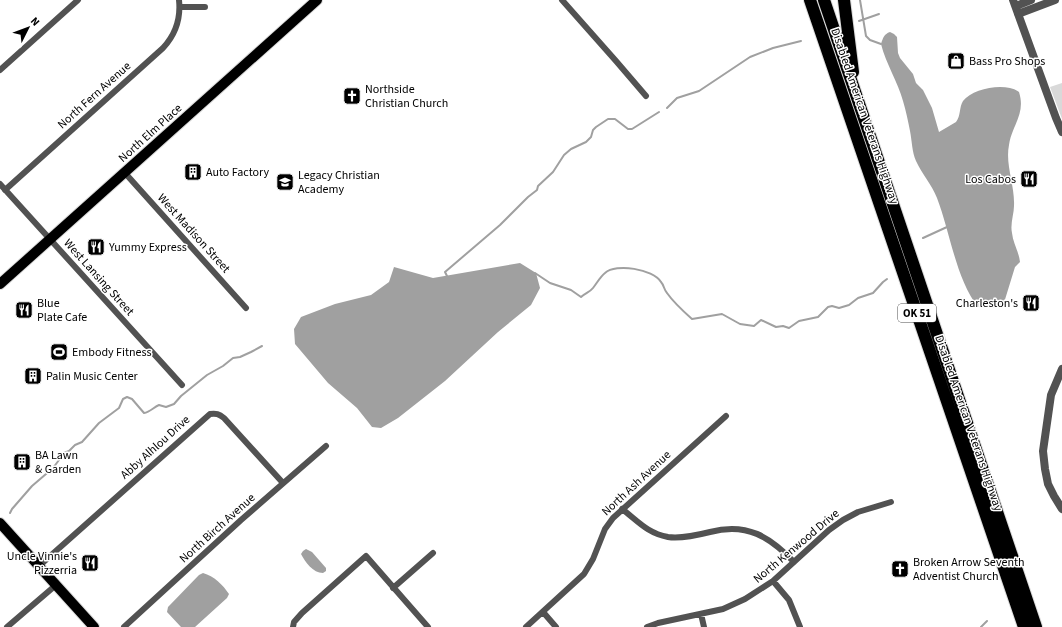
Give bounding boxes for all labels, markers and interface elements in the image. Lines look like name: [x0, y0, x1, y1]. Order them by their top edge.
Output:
north arrow: [8, 8, 48, 48]
text: N: [27, 14, 43, 29]
street label: Disabled American Veterans Highway: [826, 26, 903, 207]
shop icon: Bass Pro Shops: [946, 51, 966, 71]
place label: Bass Pro Shops: [969, 53, 1045, 70]
street label: North Fern Avenue: [54, 58, 135, 133]
place label: Northside Christian Church: [365, 81, 448, 112]
church icon: Northside Christian Church: [342, 86, 362, 106]
street label: North Elm Place: [115, 100, 186, 167]
building icon: Auto Factory: [183, 162, 203, 182]
place label: Auto Factory: [206, 164, 270, 181]
place label: Legacy Christian Academy: [298, 167, 380, 198]
restaurant icon: Los Cabos: [1019, 169, 1039, 189]
place label: Los Cabos: [965, 171, 1016, 188]
school or university icon: Legacy Christian Academy: [275, 172, 295, 192]
street label: West Madison Street: [153, 190, 234, 277]
street label: West Lansing Street: [59, 235, 138, 319]
restaurant icon: Yummy Express: [86, 237, 106, 257]
place label: Yummy Express: [108, 239, 187, 256]
restaurant icon: Charleston's: [1021, 293, 1041, 313]
place label: Blue Plate Cafe: [37, 295, 87, 326]
place label: Charleston's: [956, 295, 1018, 312]
restaurant icon: Blue Plate Cafe: [14, 300, 34, 320]
road number: OK 51: [898, 304, 936, 322]
street label: Disabled American Veterans Highway: [930, 333, 1007, 514]
sports icon: Embody Fitness: [49, 342, 69, 362]
place label: Embody Fitness: [72, 344, 152, 361]
building icon: Palin Music Center: [23, 366, 43, 386]
place label: Palin Music Center: [46, 368, 139, 385]
street label: Abby Alhlou Drive: [117, 411, 194, 483]
place label: BA Lawn & Garden: [35, 447, 81, 478]
street label: North Ash Avenue: [598, 447, 675, 520]
building icon: BA Lawn & Garden: [12, 452, 32, 472]
street label: North Birch Avenue: [176, 490, 259, 567]
street label: North Kenwood Drive: [750, 505, 843, 587]
place label: Uncle Vinnie's Pizzerria: [7, 548, 77, 579]
restaurant icon: Uncle Vinnie's Pizzerria: [80, 553, 100, 573]
place label: Broken Arrow Seventh Adventist Church: [913, 554, 1025, 585]
church icon: Broken Arrow Seventh Adventist Church: [890, 559, 910, 579]

